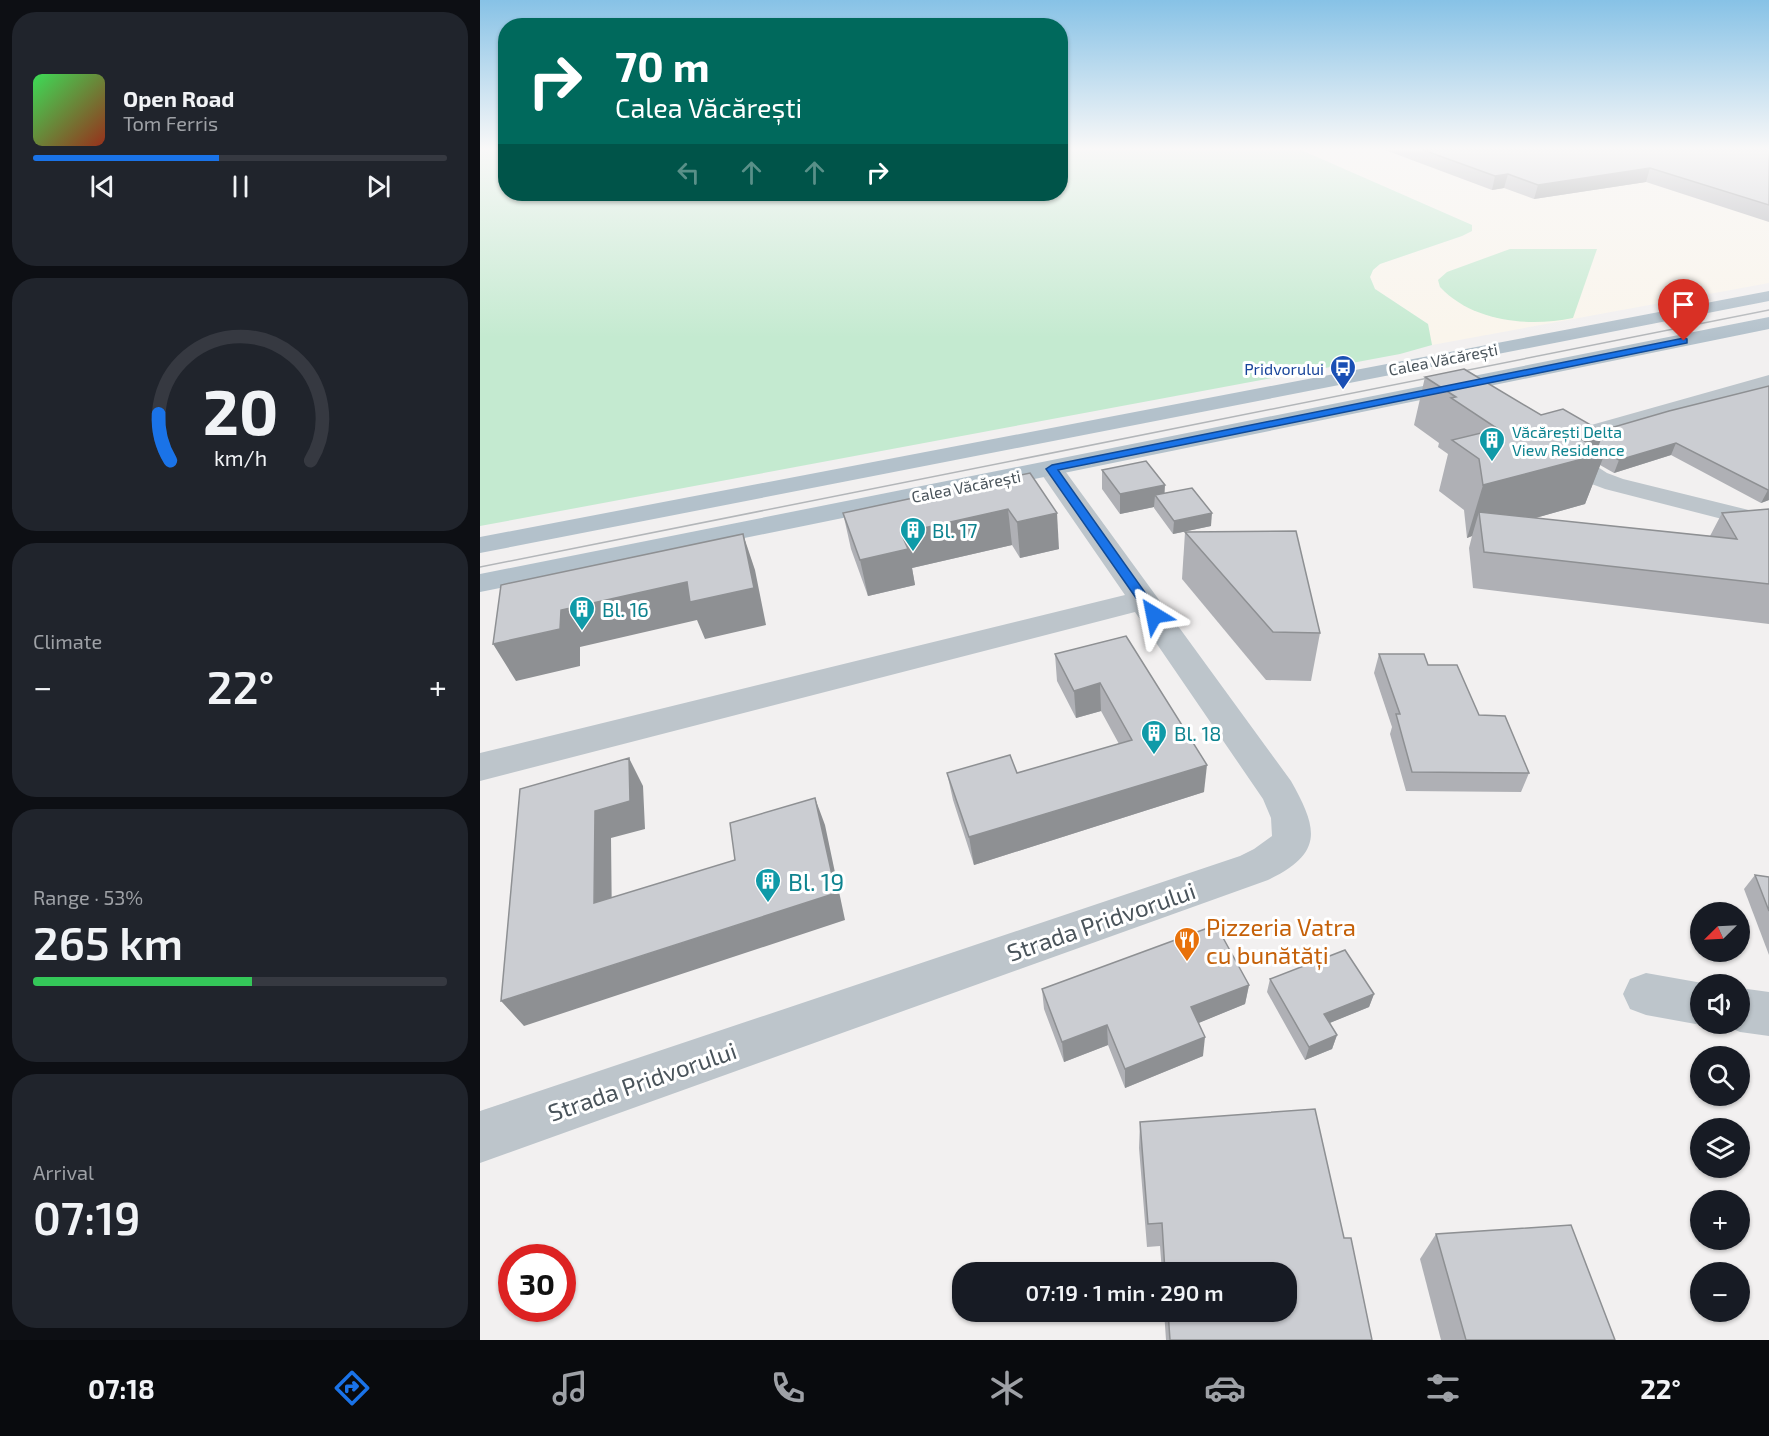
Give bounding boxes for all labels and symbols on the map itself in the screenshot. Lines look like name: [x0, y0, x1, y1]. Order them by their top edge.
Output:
pin: [1658, 279, 1709, 341]
street label: Calea Văcărești: [1387, 339, 1500, 381]
bus stop icon: Pridvorului: [1328, 353, 1358, 391]
place label: Pridvorului: [1244, 359, 1324, 378]
place label: Văcărești Delta View Residence: [1512, 422, 1625, 459]
building icon: Văcărești Delta View Residence: [1477, 425, 1507, 463]
street label: Calea Văcărești: [910, 466, 1023, 508]
building icon: Bl. 17: [898, 515, 928, 553]
place label: Bl. 17: [932, 518, 978, 542]
position arrow: [1122, 583, 1186, 647]
building icon: Bl. 16: [567, 594, 597, 632]
place label: Bl. 16: [602, 597, 649, 621]
building icon: Bl. 18: [1139, 718, 1169, 756]
place label: Bl. 18: [1174, 721, 1221, 745]
building icon: Bl. 19: [753, 866, 783, 904]
place label: Bl. 19: [788, 867, 844, 896]
street label: Strada Pridvorului: [1003, 875, 1199, 967]
north arrow: [1690, 902, 1750, 962]
place label: Pizzeria Vatra cu bunătăți: [1206, 912, 1356, 971]
restaurant icon: Pizzeria Vatra cu bunătăți: [1172, 925, 1202, 963]
street label: Strada Pridvorului: [544, 1035, 740, 1127]
speed limit sign: 30: [498, 1244, 576, 1322]

